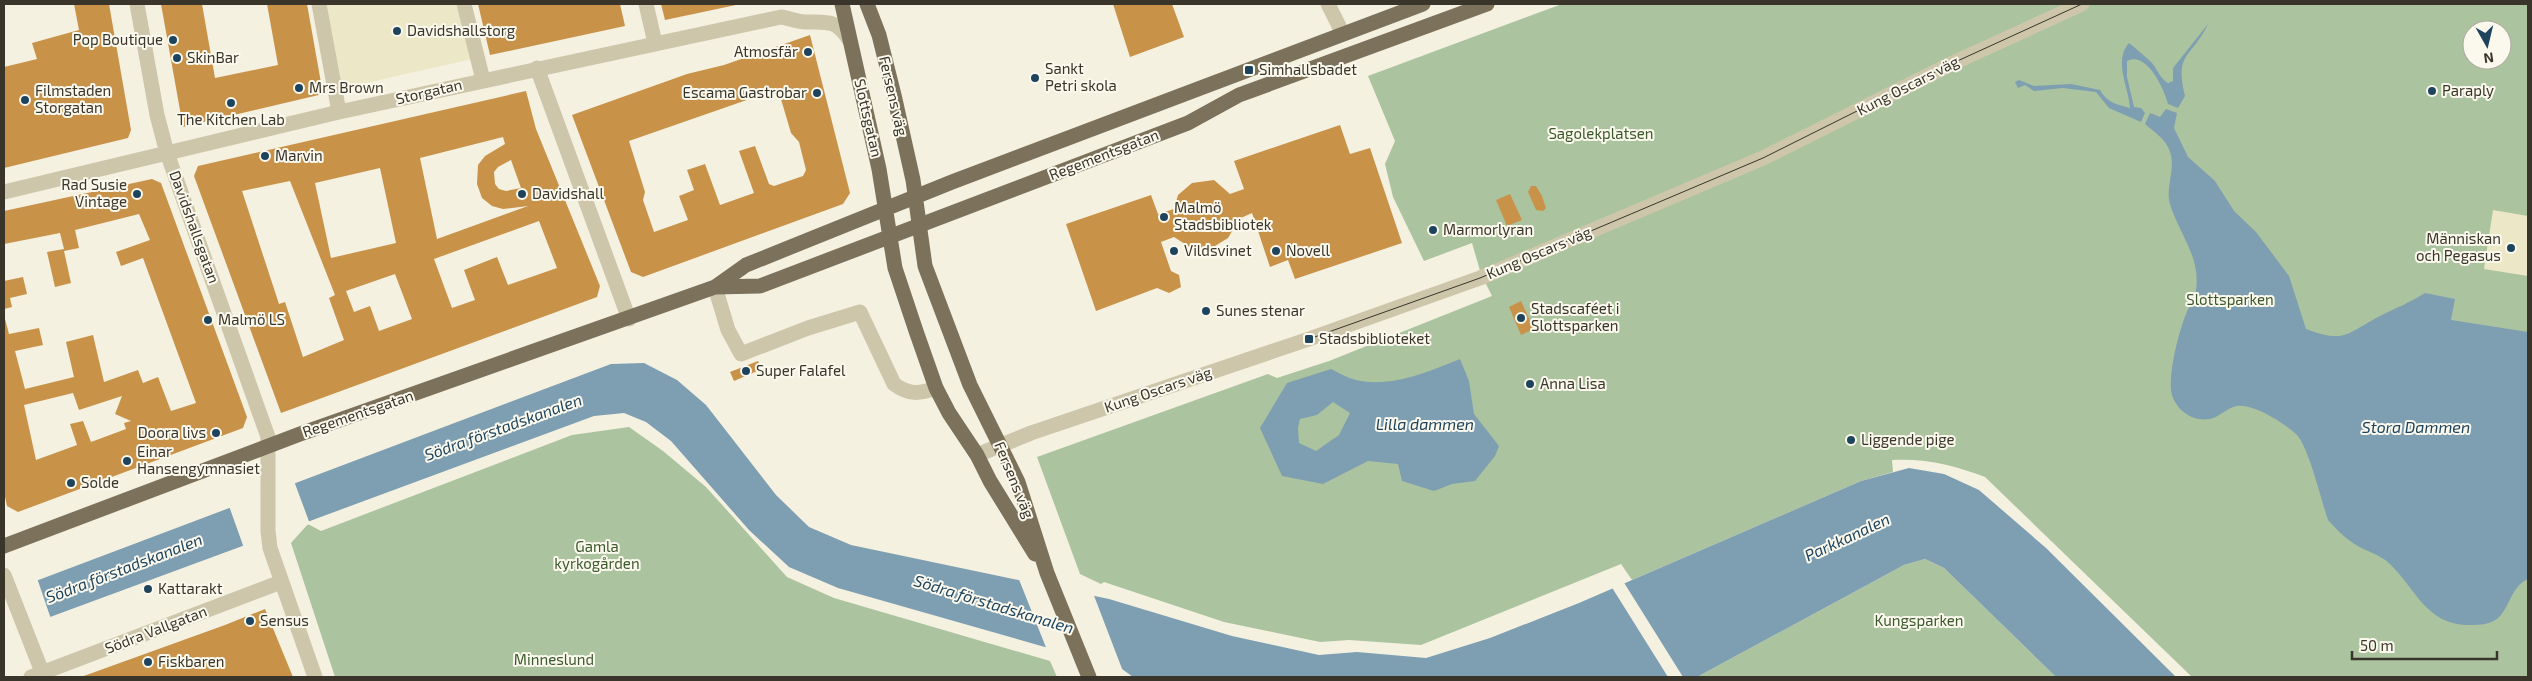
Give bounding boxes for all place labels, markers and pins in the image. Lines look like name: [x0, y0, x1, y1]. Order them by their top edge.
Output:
place label: Davidshallstorg: [407, 21, 516, 39]
marker: Davidshallstorg: [391, 25, 403, 37]
place label: Pop Boutique: [73, 30, 163, 48]
marker: Pop Boutique: [167, 34, 179, 46]
place label: Atmosfär: [734, 42, 798, 60]
marker: Atmosfär: [802, 46, 814, 58]
place label: SkinBar: [187, 48, 239, 66]
marker: SkinBar: [171, 52, 183, 64]
place label: Sankt Petri skola: [1045, 59, 1117, 94]
place label: Simhallsbadet: [1259, 60, 1357, 78]
marker: Simhallsbadet: [1243, 64, 1255, 76]
marker: Sankt Petri skola: [1029, 72, 1041, 84]
place label: Mrs Brown: [309, 78, 384, 96]
place label: Filmstaden Storgatan: [35, 81, 111, 116]
place label: Paraply: [2442, 81, 2494, 99]
marker: Mrs Brown: [293, 82, 305, 94]
place label: Escama Gastrobar: [683, 83, 807, 101]
marker: Paraply: [2426, 85, 2438, 97]
marker: Escama Gastrobar: [811, 87, 823, 99]
marker: Filmstaden Storgatan: [19, 94, 31, 106]
marker: The Kitchen Lab: [225, 97, 237, 109]
place label: The Kitchen Lab: [177, 110, 285, 128]
place label: Marvin: [275, 146, 323, 164]
marker: Marvin: [259, 150, 271, 162]
place label: Rad Susie Vintage: [61, 175, 127, 210]
place label: Davidshall: [532, 184, 604, 202]
marker: Rad Susie Vintage: [131, 188, 143, 200]
marker: Davidshall: [516, 188, 528, 200]
place label: Malmö Stadsbibliotek: [1174, 198, 1272, 233]
marker: Malmö Stadsbibliotek: [1158, 211, 1170, 223]
place label: Marmorlyran: [1443, 220, 1533, 238]
marker: Marmorlyran: [1427, 224, 1439, 236]
place label: Människan och Pegasus: [2416, 229, 2501, 264]
place label: Vildsvinet: [1184, 241, 1252, 259]
place label: Novell: [1286, 241, 1330, 259]
marker: Människan och Pegasus: [2505, 242, 2517, 254]
marker: Vildsvinet: [1168, 245, 1180, 257]
marker: Novell: [1270, 245, 1282, 257]
place label: Stadscaféet i Slottsparken: [1531, 299, 1620, 334]
place label: Sunes stenar: [1216, 301, 1305, 319]
marker: Sunes stenar: [1200, 305, 1212, 317]
place label: Malmö LS: [218, 310, 285, 328]
marker: Stadscaféet i Slottsparken: [1515, 312, 1527, 324]
marker: Malmö LS: [202, 314, 214, 326]
place label: Stadsbiblioteket: [1319, 329, 1430, 347]
marker: Stadsbiblioteket: [1303, 333, 1315, 345]
place label: Super Falafel: [756, 361, 846, 379]
marker: Super Falafel: [740, 365, 752, 377]
place label: Anna Lisa: [1540, 374, 1606, 392]
marker: Anna Lisa: [1524, 378, 1536, 390]
place label: Doora livs: [138, 423, 206, 441]
marker: Doora livs: [210, 427, 222, 439]
place label: Liggende pige: [1861, 430, 1955, 448]
marker: Liggende pige: [1845, 434, 1857, 446]
place label: Einar Hansengymnasiet: [137, 442, 260, 477]
marker: Einar Hansengymnasiet: [121, 455, 133, 467]
place label: Solde: [81, 473, 119, 491]
marker: Solde: [65, 477, 77, 489]
place label: Kattarakt: [158, 579, 223, 597]
marker: Kattarakt: [142, 583, 154, 595]
place label: Sensus: [260, 611, 309, 629]
marker: Sensus: [244, 615, 256, 627]
place label: Fiskbaren: [158, 652, 224, 670]
marker: Fiskbaren: [142, 656, 154, 668]

